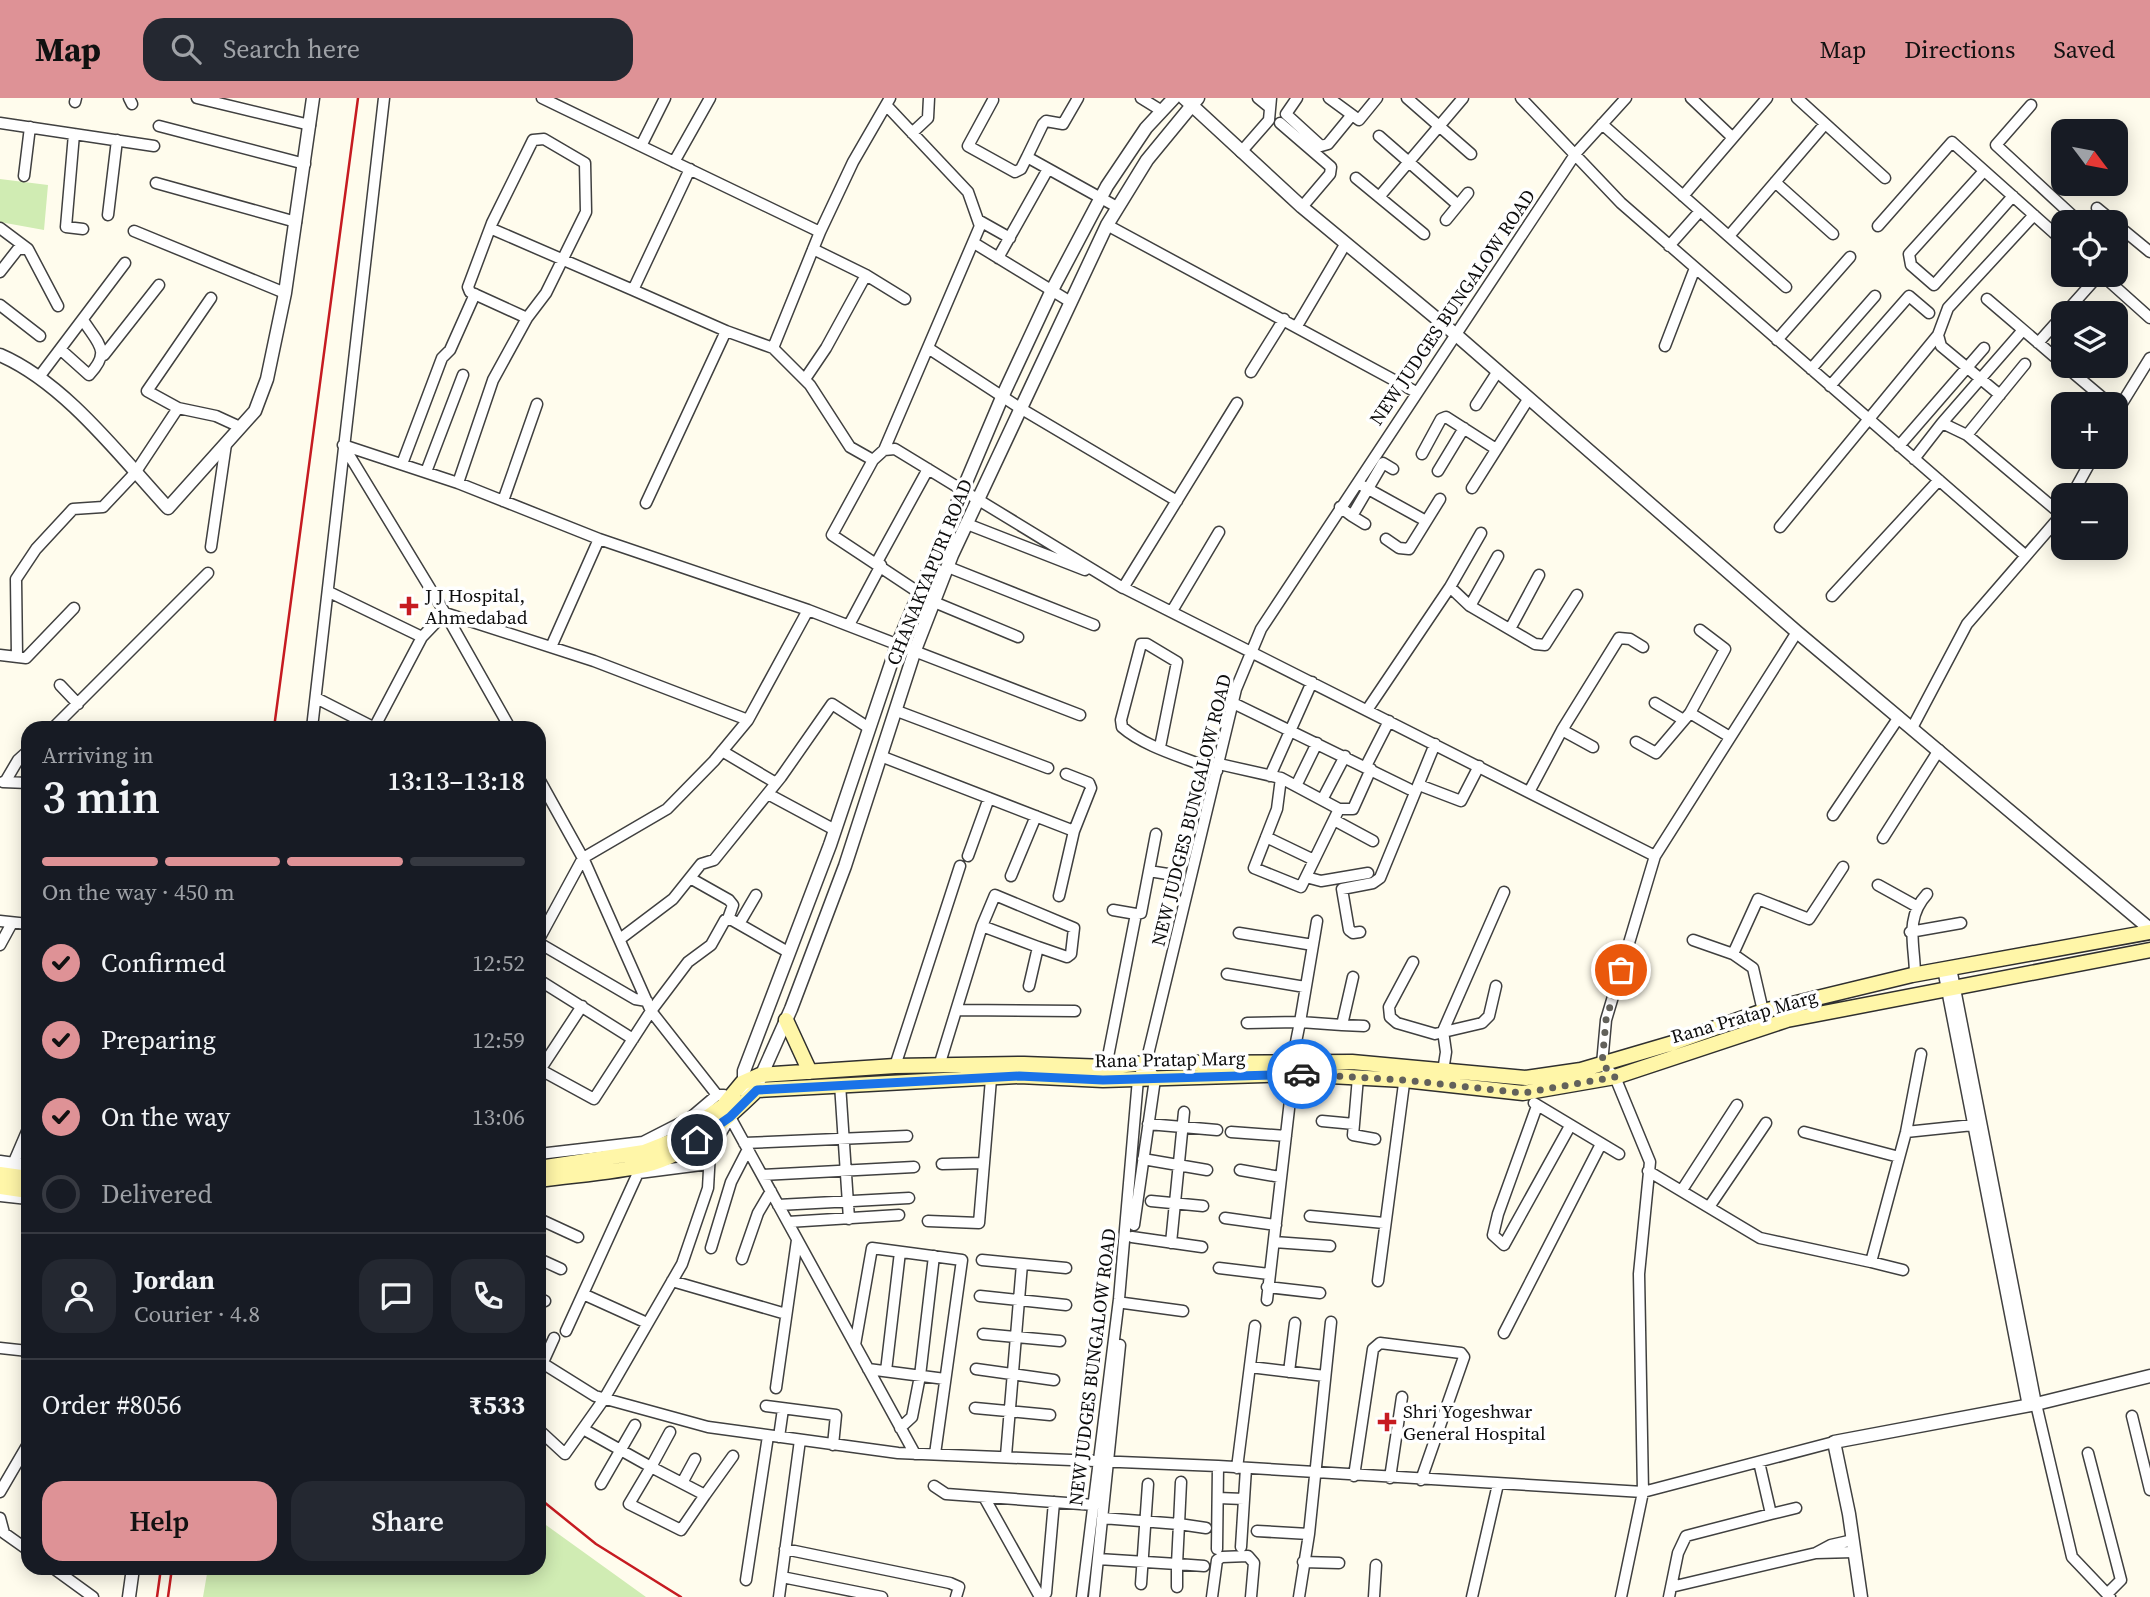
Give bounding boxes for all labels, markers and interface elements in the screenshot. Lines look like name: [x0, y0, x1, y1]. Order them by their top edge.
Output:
search box: [143, 18, 633, 81]
text: Map: [35, 27, 101, 72]
icon: search: [167, 30, 205, 68]
text: Search here: [223, 31, 360, 67]
text: Map: [1819, 33, 1866, 66]
text: Directions: [1904, 33, 2015, 66]
text: Saved: [2053, 33, 2115, 66]
north arrow: [2051, 119, 2128, 196]
map controls: [2051, 119, 2128, 560]
street label: NEW JUDGES BUNGALOW ROAD: [1363, 184, 1541, 430]
button: locate: [2051, 210, 2128, 287]
button: layers: [2051, 301, 2128, 378]
button: +: [2051, 392, 2128, 469]
street label: CHANAKYAPURI ROAD: [880, 475, 978, 669]
button: −: [2051, 483, 2128, 560]
place label: J J Hospital, Ahmedabad: [424, 582, 528, 630]
marker: J J Hospital, Ahmedabad: [399, 596, 419, 616]
street label: NEW JUDGES BUNGALOW ROAD: [1145, 671, 1237, 949]
text: Arriving in: [42, 739, 154, 771]
text: 13:13–13:18: [388, 763, 525, 799]
text: 3 min: [42, 765, 160, 828]
text: On the way · 450 m: [42, 876, 235, 908]
pin: [1591, 940, 1651, 1000]
icon: check: [42, 944, 80, 982]
text: Confirmed: [101, 945, 226, 981]
text: 12:52: [472, 947, 525, 979]
icon: bag: [1602, 951, 1640, 989]
street label: Rana Pratap Marg: [1668, 983, 1820, 1049]
icon: check: [42, 1021, 80, 1059]
text: Preparing: [101, 1022, 216, 1058]
text: 12:59: [472, 1024, 525, 1056]
courier: [1267, 1039, 1337, 1109]
street label: Rana Pratap Marg: [1094, 1045, 1246, 1073]
icon: car: [1283, 1055, 1321, 1093]
icon: check: [42, 1098, 80, 1136]
text: On the way: [101, 1099, 230, 1135]
text: 13:06: [472, 1101, 525, 1133]
pin: [667, 1110, 727, 1170]
icon: home: [678, 1121, 716, 1159]
text: Delivered: [101, 1176, 212, 1212]
street label: NEW JUDGES BUNGALOW ROAD: [1062, 1227, 1122, 1507]
button: person: [42, 1259, 116, 1333]
button: chat: [359, 1259, 433, 1333]
button: phone: [451, 1259, 525, 1333]
text: Jordan: [134, 1262, 215, 1298]
text: Courier · 4.8: [134, 1298, 260, 1330]
text: Order #8056: [42, 1387, 182, 1423]
text: ₹533: [469, 1387, 525, 1423]
place label: Shri Yogeshwar General Hospital: [1403, 1398, 1546, 1446]
marker: Shri Yogeshwar General Hospital: [1377, 1412, 1397, 1432]
button: Help: [42, 1481, 277, 1561]
button: Share: [291, 1481, 525, 1561]

